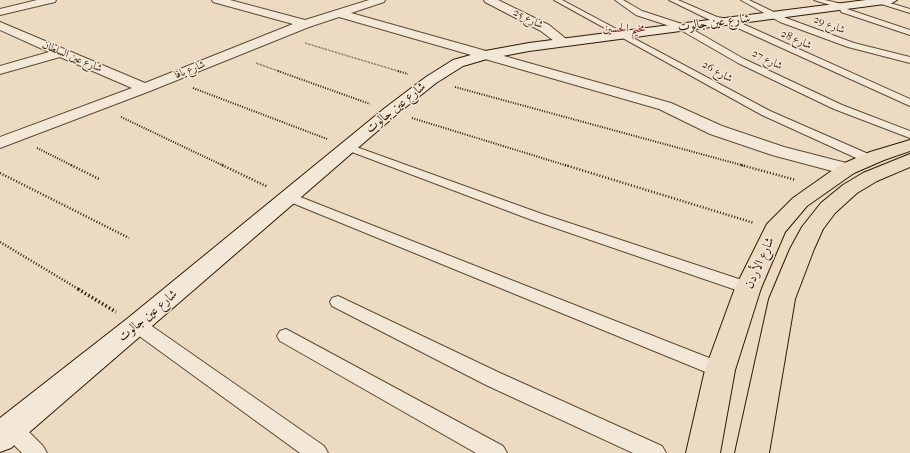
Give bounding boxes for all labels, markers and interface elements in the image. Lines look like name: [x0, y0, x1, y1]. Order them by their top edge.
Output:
street label: شارع 25: [511, 6, 545, 32]
street label: شارع عين جالوت: [677, 11, 751, 35]
street label: شارع 29: [811, 13, 847, 37]
district label: مخيم الحسين: [603, 22, 645, 36]
street label: شارع 28: [778, 27, 814, 53]
street label: شارع عين السلطان: [40, 38, 104, 76]
street label: شارع 27: [750, 47, 784, 73]
street label: شارع يافا: [173, 58, 207, 82]
street label: شارع 26: [699, 58, 735, 86]
street label: شارع عين جالوت: [363, 79, 429, 137]
street label: شارع الأردن: [742, 235, 778, 291]
street label: شارع عين جالوت: [115, 287, 181, 345]

